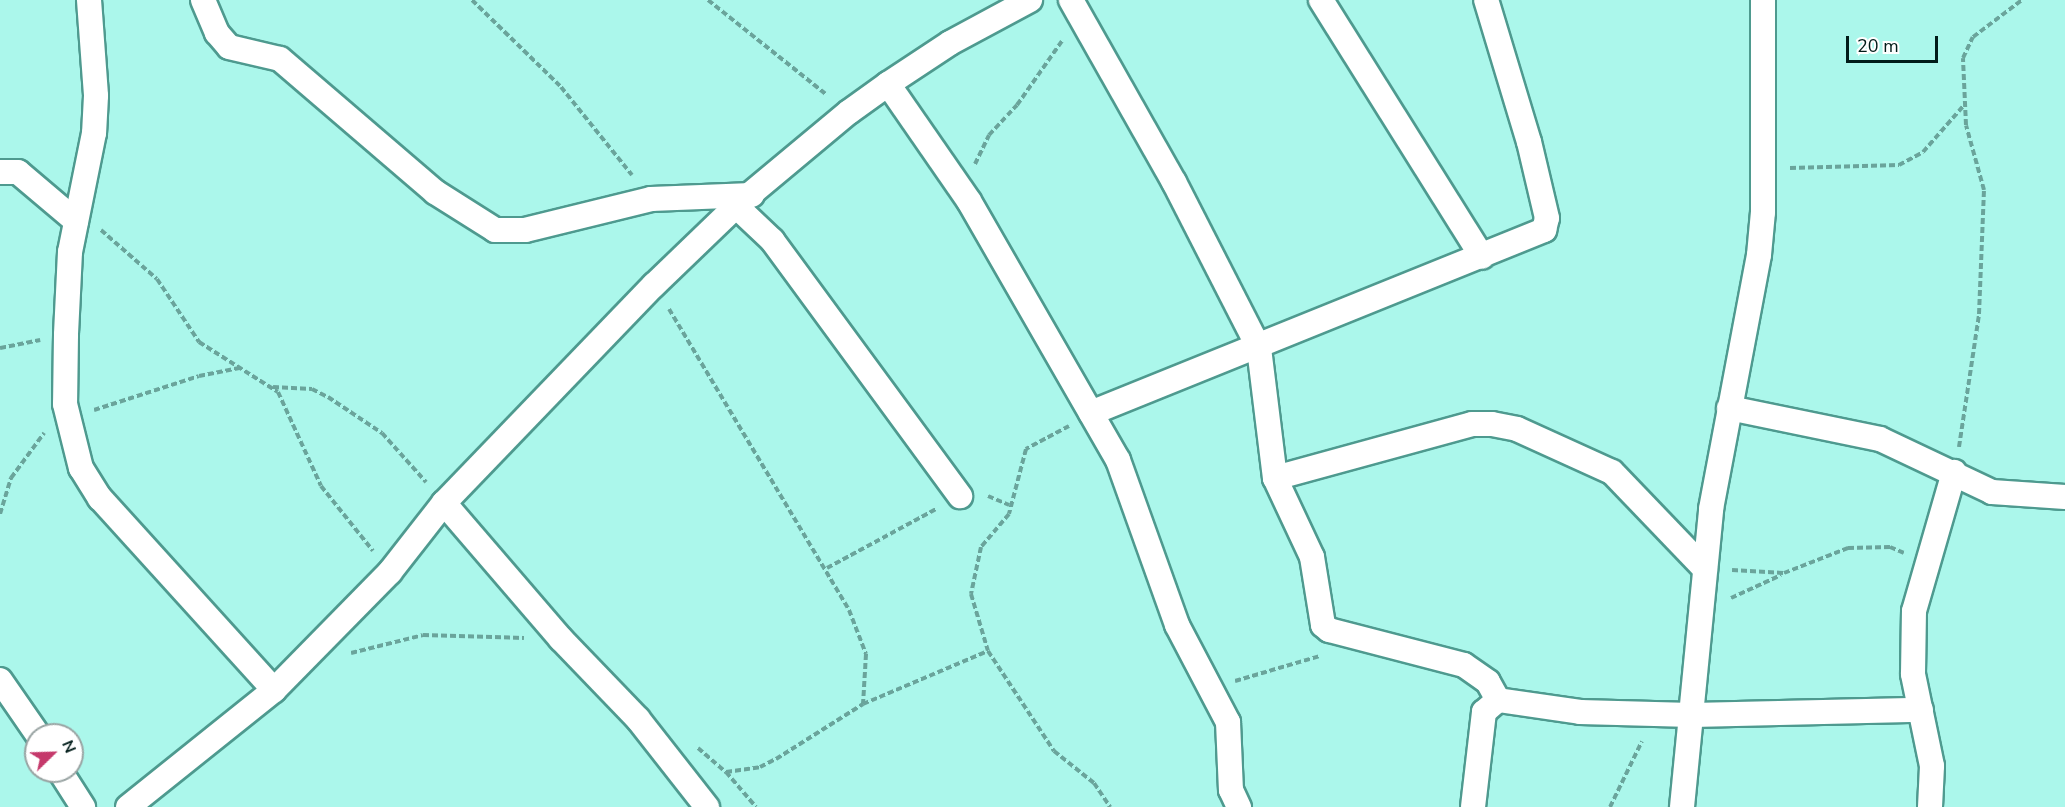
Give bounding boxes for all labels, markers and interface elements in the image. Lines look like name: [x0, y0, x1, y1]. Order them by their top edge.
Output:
scale bar: [1849, 24, 1940, 62]
text: 20 m: [1857, 34, 1899, 58]
north arrow: [24, 723, 84, 783]
text: N: [56, 737, 81, 757]

